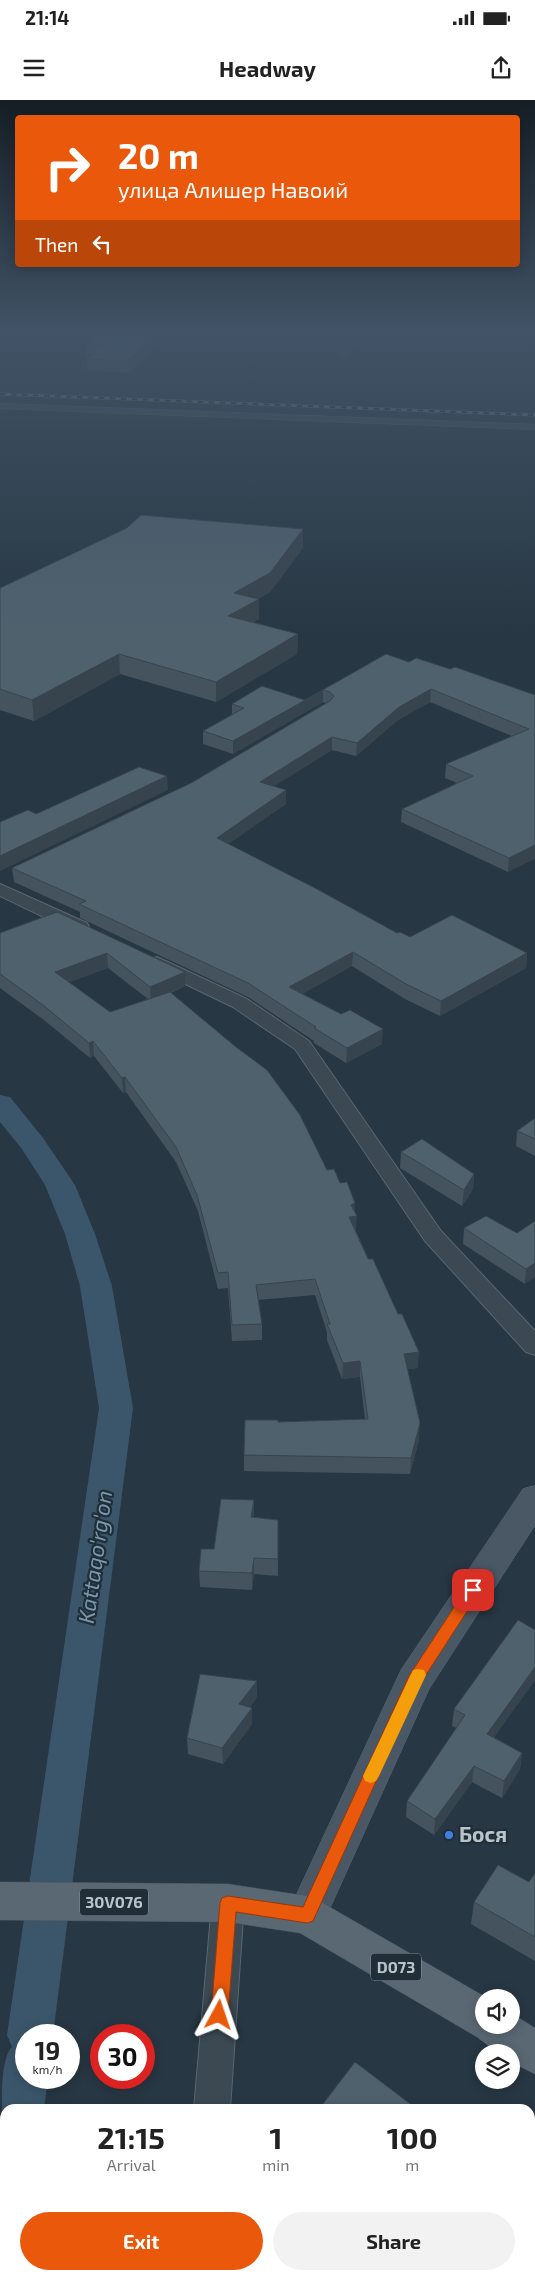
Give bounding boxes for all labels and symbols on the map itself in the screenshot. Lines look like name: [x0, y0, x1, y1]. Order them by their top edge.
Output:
water label: Kattaqo'rg'on: [72, 1489, 116, 1625]
pin: [452, 1569, 494, 1611]
place label: Бося: [459, 1821, 507, 1846]
marker: Бося: [443, 1829, 455, 1841]
road number: 30V076: [80, 1888, 148, 1915]
road number: D073: [371, 1954, 421, 1980]
position arrow: [192, 1988, 244, 2040]
speed limit sign: 30: [90, 2024, 155, 2089]

